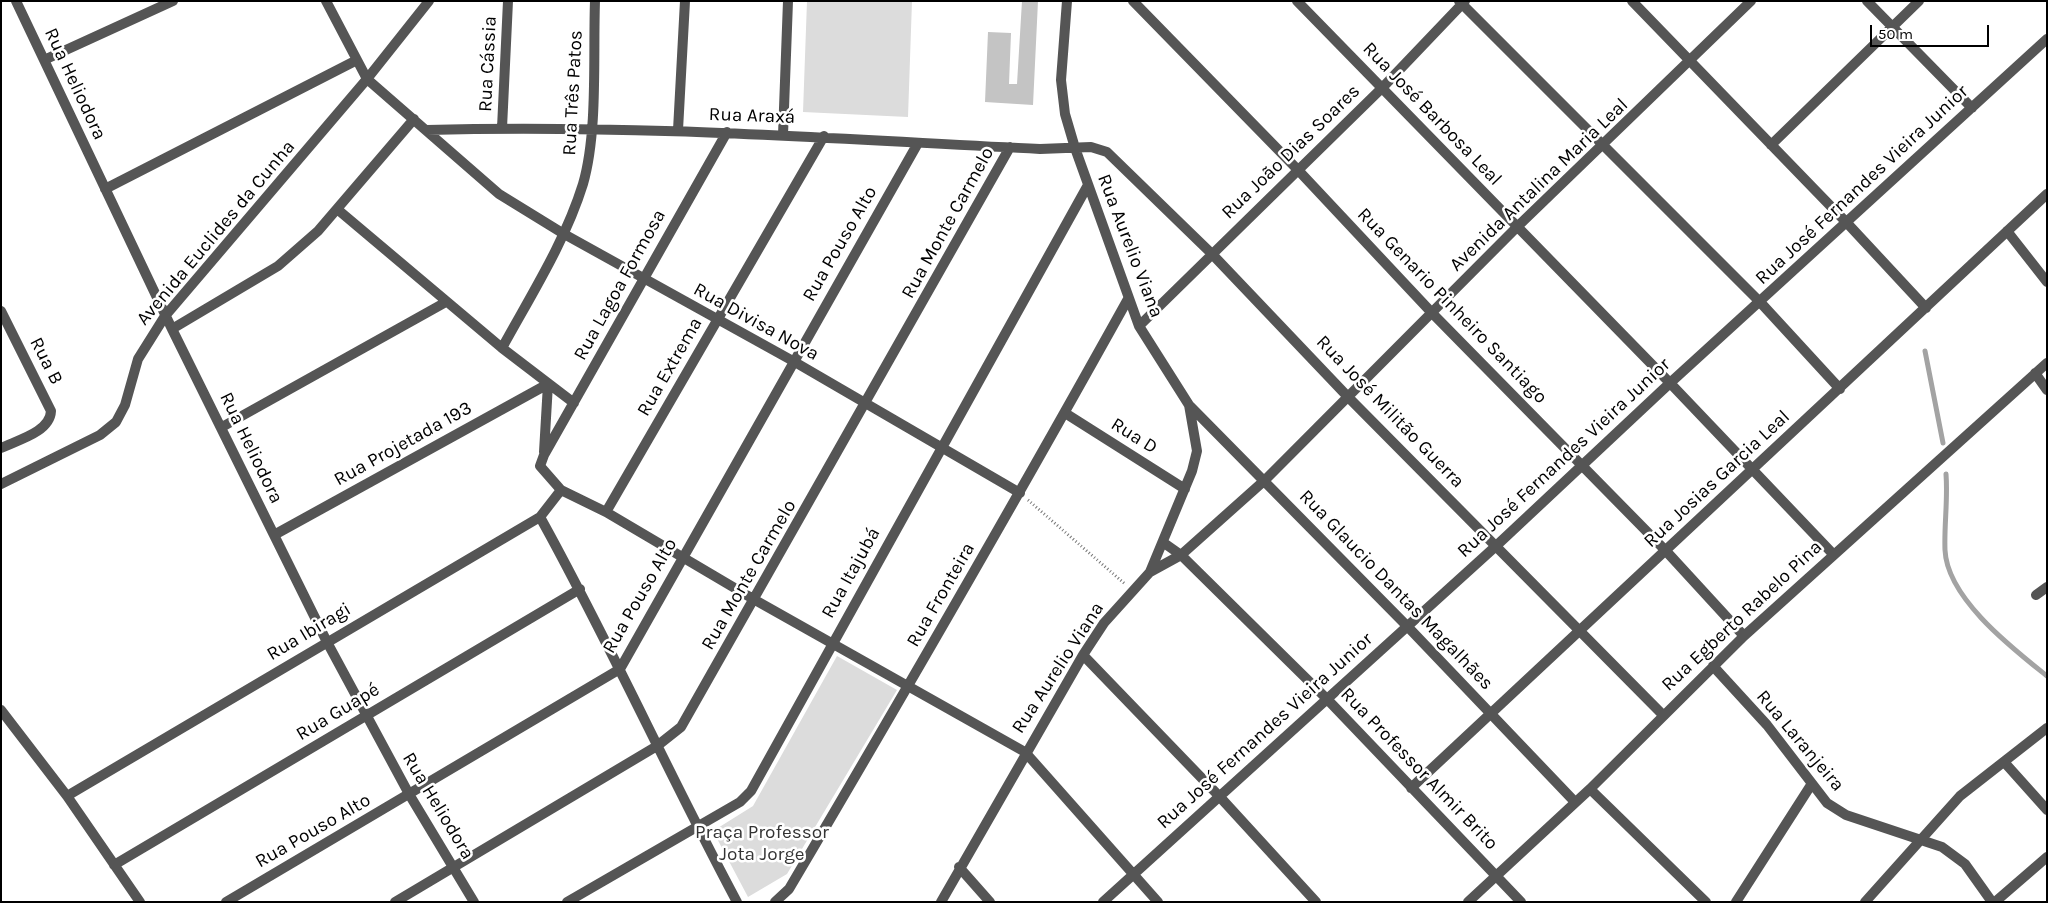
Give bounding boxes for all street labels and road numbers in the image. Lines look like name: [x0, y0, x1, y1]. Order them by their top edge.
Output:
street label: Rua Cássia: [474, 15, 502, 113]
street label: Rua Heliodora: [39, 24, 111, 144]
street label: Rua Três Patos: [558, 30, 588, 156]
street label: Rua José Barbosa Leal: [1358, 38, 1506, 190]
street label: Rua João Dias Soares: [1217, 80, 1365, 224]
street label: Rua José Fernandes Vieira Junior: [1751, 80, 1973, 290]
street label: Avenida Antalina Maria Leal: [1445, 94, 1633, 276]
street label: Rua Araxá: [708, 103, 796, 129]
street label: Avenida Euclides da Cunha: [132, 136, 300, 330]
street label: Rua Monte Carmelo: [897, 143, 999, 303]
street label: Rua Aurelio Viana: [1092, 171, 1168, 321]
street label: Rua Pouso Alto: [798, 182, 882, 306]
street label: Rua Genario Pinheiro Santiago: [1352, 203, 1552, 409]
street label: Rua Lagoa Formosa: [569, 206, 671, 364]
street label: Rua Divisa Nova: [689, 278, 823, 366]
street label: Rua Extrema: [632, 313, 708, 421]
street label: Rua José Militão Guerra: [1311, 331, 1469, 493]
street label: Rua B: [25, 334, 67, 388]
street label: Rua José Fernandes Vieira Junior: [1453, 353, 1675, 563]
street label: Rua Heliodora: [214, 389, 288, 507]
street label: Rua Projetada 193: [330, 397, 476, 491]
street label: Rua Josias Garcia Leal: [1639, 405, 1795, 553]
street label: Rua D: [1106, 413, 1162, 459]
street label: Rua Glaucio Dantas Magalhães: [1294, 485, 1498, 695]
street label: Rua Monte Carmelo: [697, 496, 801, 654]
street label: Rua Itajubá: [817, 524, 885, 622]
street label: Rua Pouso Alto: [598, 534, 682, 658]
street label: Rua Egberto Rabelo Pina: [1657, 536, 1827, 696]
street label: Rua Fronteira: [902, 539, 980, 651]
street label: Rua Ibiragi: [263, 598, 355, 666]
street label: Rua Aurelio Viana: [1007, 598, 1109, 738]
street label: Rua José Fernandes Vieira Junior: [1152, 628, 1378, 834]
street label: Rua Guapé: [292, 678, 384, 746]
street label: Rua Professor Almir Brito: [1335, 683, 1503, 855]
street label: Rua Laranjeira: [1751, 686, 1849, 796]
street label: Rua Heliodora: [397, 748, 479, 864]
street label: Rua Pouso Alto: [251, 789, 375, 873]

